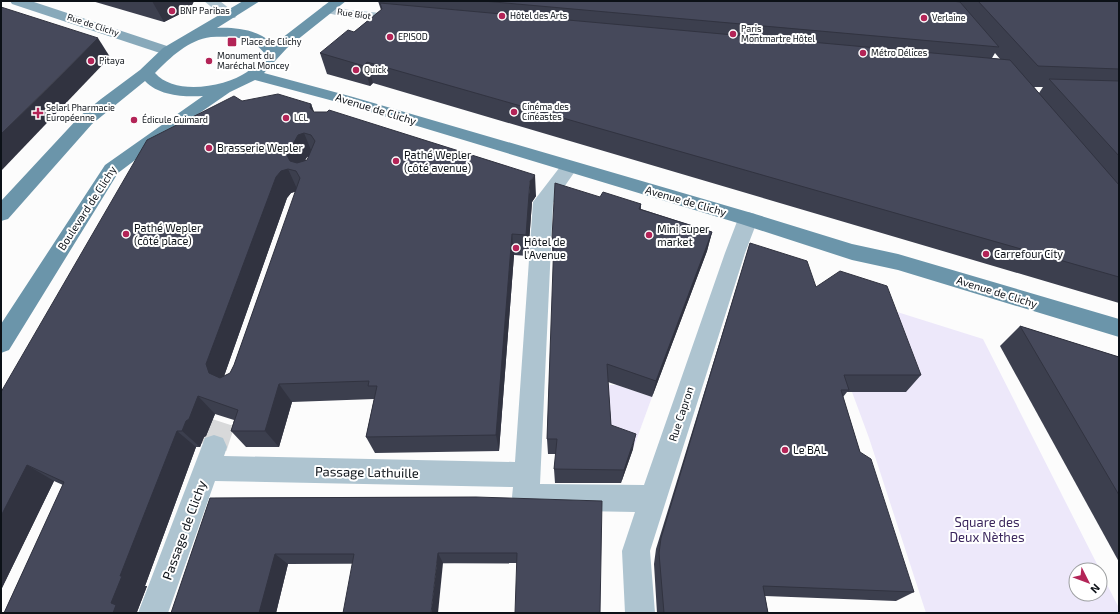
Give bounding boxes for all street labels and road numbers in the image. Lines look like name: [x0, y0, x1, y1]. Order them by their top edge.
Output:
street label: Rue Biot: [337, 6, 372, 21]
street label: Rue de Clichy: [66, 11, 121, 38]
street label: Avenue de Clichy: [334, 90, 418, 127]
street label: Boulevard de Clichy: [54, 163, 119, 252]
street label: Avenue de Clichy: [644, 183, 728, 218]
street label: Avenue de Clichy: [955, 273, 1039, 310]
street label: Rue Capron: [666, 385, 696, 443]
street label: Passage Lathuille: [315, 463, 419, 481]
street label: Passage de Clichy: [159, 478, 209, 582]

